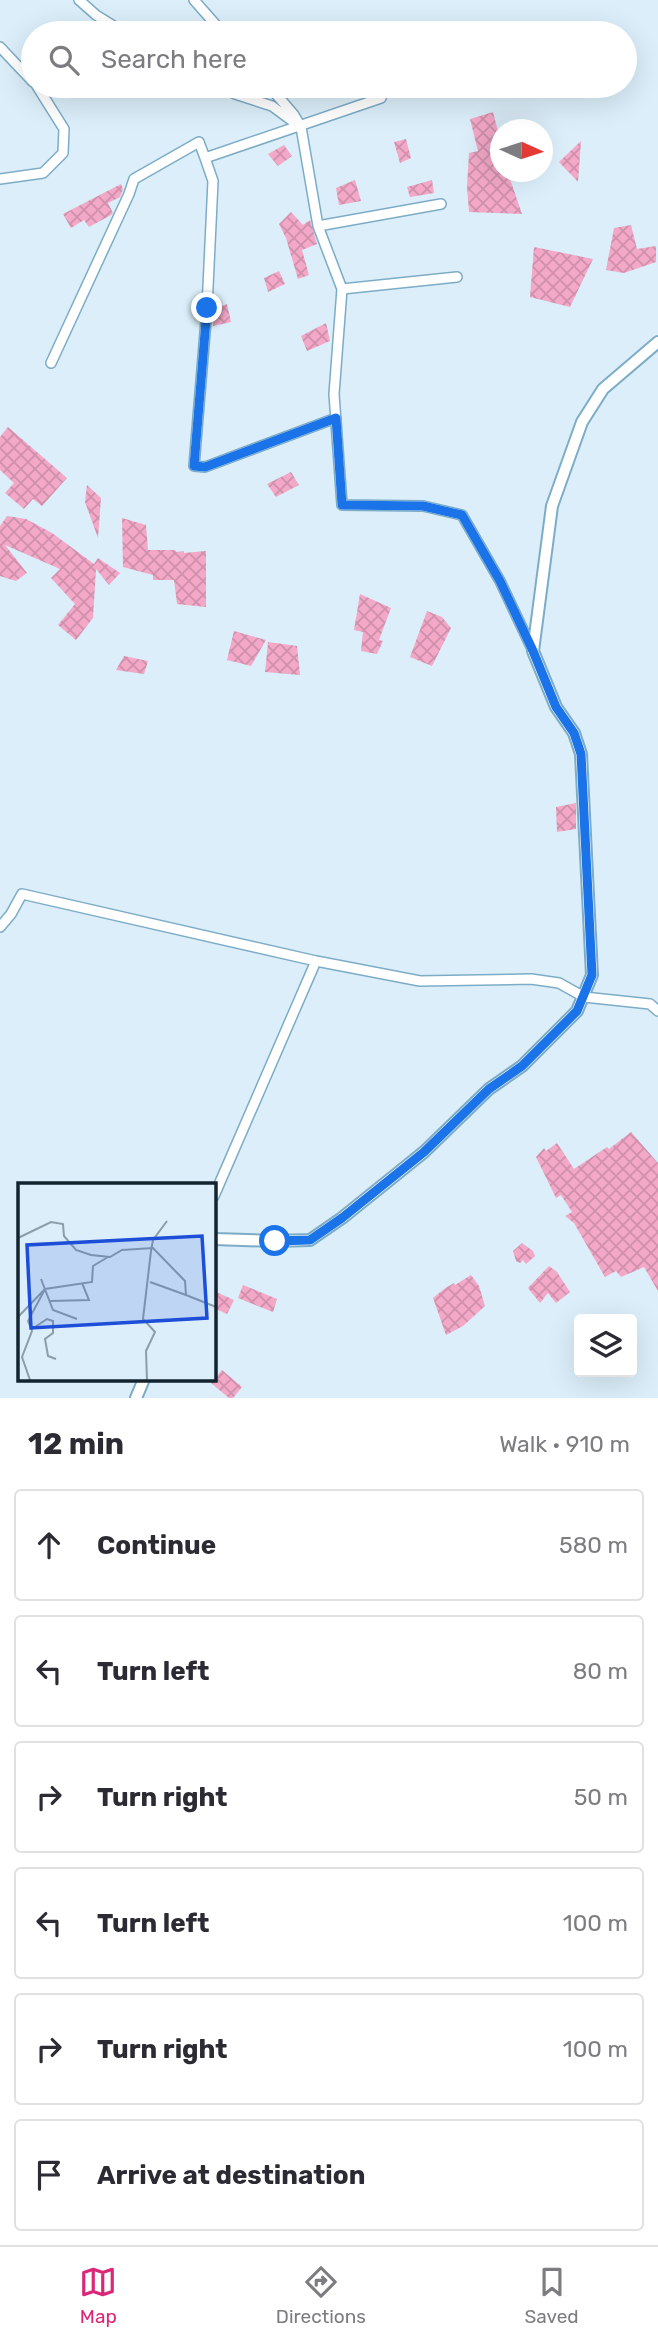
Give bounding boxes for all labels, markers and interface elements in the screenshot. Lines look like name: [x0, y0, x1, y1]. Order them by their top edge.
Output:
search box: [21, 21, 637, 98]
icon: search: [45, 41, 83, 79]
text: Search here: [101, 44, 247, 75]
north arrow: [490, 119, 553, 182]
route end: [191, 292, 222, 323]
inset map: [18, 1183, 215, 1380]
route start: [259, 1225, 290, 1256]
map controls: [574, 1314, 637, 1377]
button: layers: [574, 1314, 637, 1377]
text: 12 min: [28, 1426, 124, 1462]
text: Walk · 910 m: [499, 1430, 630, 1458]
icon: ahead: [30, 1526, 68, 1564]
text: Continue: [97, 1530, 216, 1561]
text: 580 m: [559, 1531, 628, 1559]
icon: left: [30, 1652, 68, 1690]
text: Turn left: [97, 1656, 209, 1687]
text: 80 m: [573, 1657, 628, 1685]
icon: right: [30, 1778, 68, 1816]
text: Turn right: [97, 1782, 227, 1813]
text: 50 m: [574, 1783, 628, 1811]
icon: left: [30, 1904, 68, 1942]
text: Turn left: [97, 1908, 209, 1939]
text: 100 m: [563, 1909, 628, 1937]
icon: right: [30, 2030, 68, 2068]
text: Turn right: [97, 2034, 227, 2065]
text: 100 m: [563, 2035, 628, 2063]
icon: arrive: [30, 2156, 68, 2194]
text: Arrive at destination: [97, 2160, 365, 2191]
tab: Map: [79, 2263, 117, 2328]
tab: Directions: [276, 2263, 366, 2328]
tab: Saved: [524, 2263, 579, 2328]

